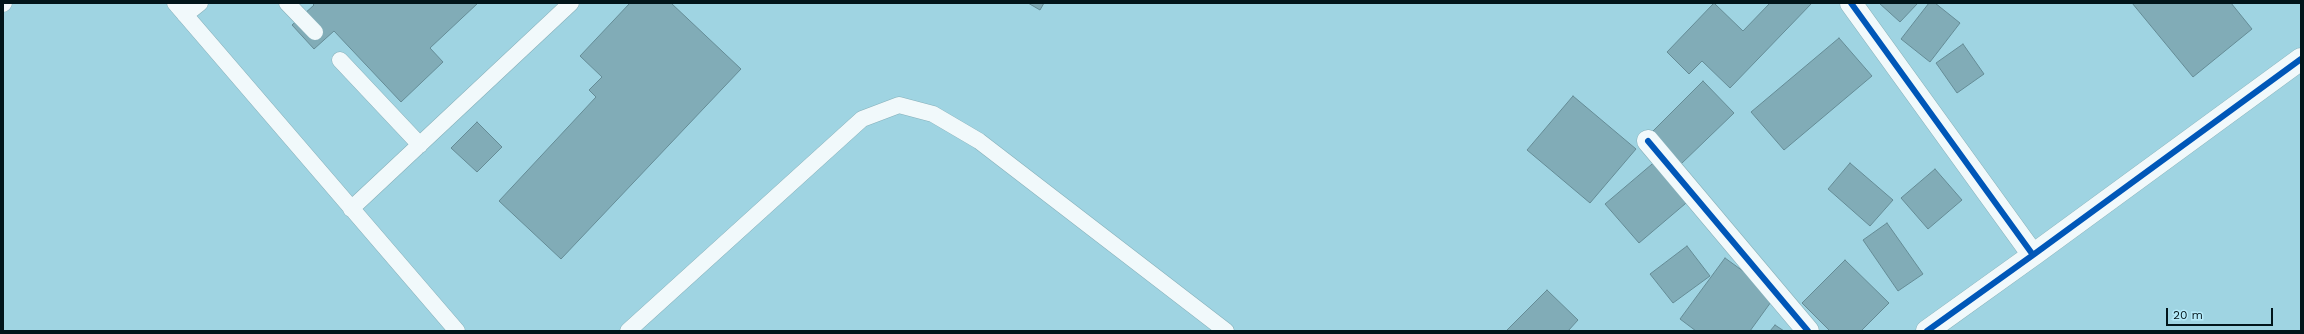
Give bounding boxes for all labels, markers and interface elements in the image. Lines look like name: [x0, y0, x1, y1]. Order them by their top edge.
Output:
scale bar: [2168, 300, 2275, 326]
text: 20 m: [2173, 308, 2203, 322]

